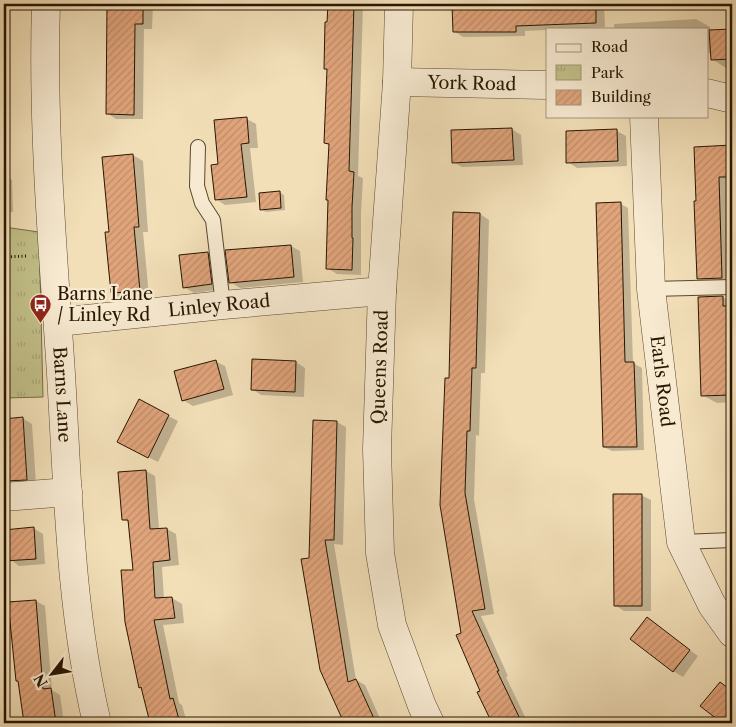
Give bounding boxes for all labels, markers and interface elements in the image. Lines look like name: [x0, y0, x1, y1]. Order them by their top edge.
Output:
legend: [546, 28, 708, 118]
text: Road: [591, 37, 628, 56]
text: Park: [591, 63, 625, 82]
street label: York Road: [426, 72, 517, 95]
text: Building: [591, 87, 651, 106]
place label: Barns Lane / Linley Rd: [57, 283, 153, 326]
street label: Linley Road: [167, 290, 271, 322]
bus stop icon: Barns Lane / Linley Rd: [29, 292, 53, 323]
street label: Queens Road: [367, 309, 393, 425]
street label: Earls Road: [646, 334, 678, 428]
street label: Barns Lane: [48, 346, 76, 443]
north arrow: [28, 650, 78, 700]
text: N: [30, 671, 52, 691]

